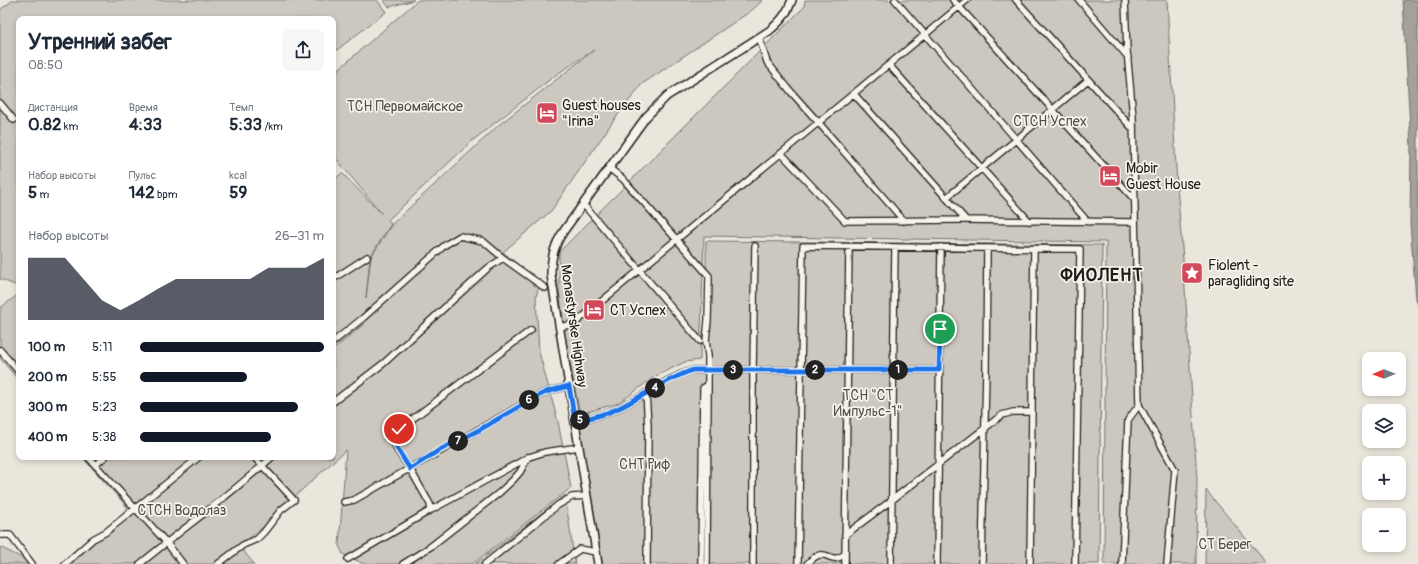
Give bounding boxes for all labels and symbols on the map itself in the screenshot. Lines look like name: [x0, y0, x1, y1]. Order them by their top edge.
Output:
place label: Guest houses "Irina": [562, 97, 641, 130]
park label: ТСН Первомайское: [347, 98, 463, 115]
hotel icon: Guest houses "Irina": [534, 100, 560, 126]
park label: СТСН Успех: [1013, 113, 1087, 130]
place label: Mobir Guest House: [1126, 160, 1201, 193]
hotel icon: Mobir Guest House: [1097, 163, 1123, 189]
place label: Fiolent - paragliding site: [1208, 257, 1294, 290]
place icon: Fiolent - paragliding site: [1179, 260, 1205, 286]
street label: Monastyrske Highway: [557, 263, 591, 389]
district label: ФИОЛЕНТ: [1060, 264, 1143, 287]
hotel icon: СТ Успех: [581, 297, 607, 323]
place label: СТ Успех: [610, 302, 666, 319]
pin: [923, 312, 957, 346]
north arrow: [1362, 352, 1406, 396]
pin: 3: [723, 360, 743, 380]
pin: 2: [805, 360, 825, 380]
pin: 1: [888, 360, 908, 380]
pin: 4: [645, 378, 665, 398]
park label: ТСН "СТ Импульс-1": [834, 387, 902, 420]
pin: 6: [519, 390, 539, 410]
pin: 5: [570, 410, 590, 430]
pin: [382, 412, 416, 446]
pin: 7: [448, 431, 468, 451]
park label: СНТ Риф: [619, 456, 671, 473]
park label: СТСН Водолаз: [138, 502, 226, 519]
park label: СТ Берег: [1198, 536, 1252, 553]

